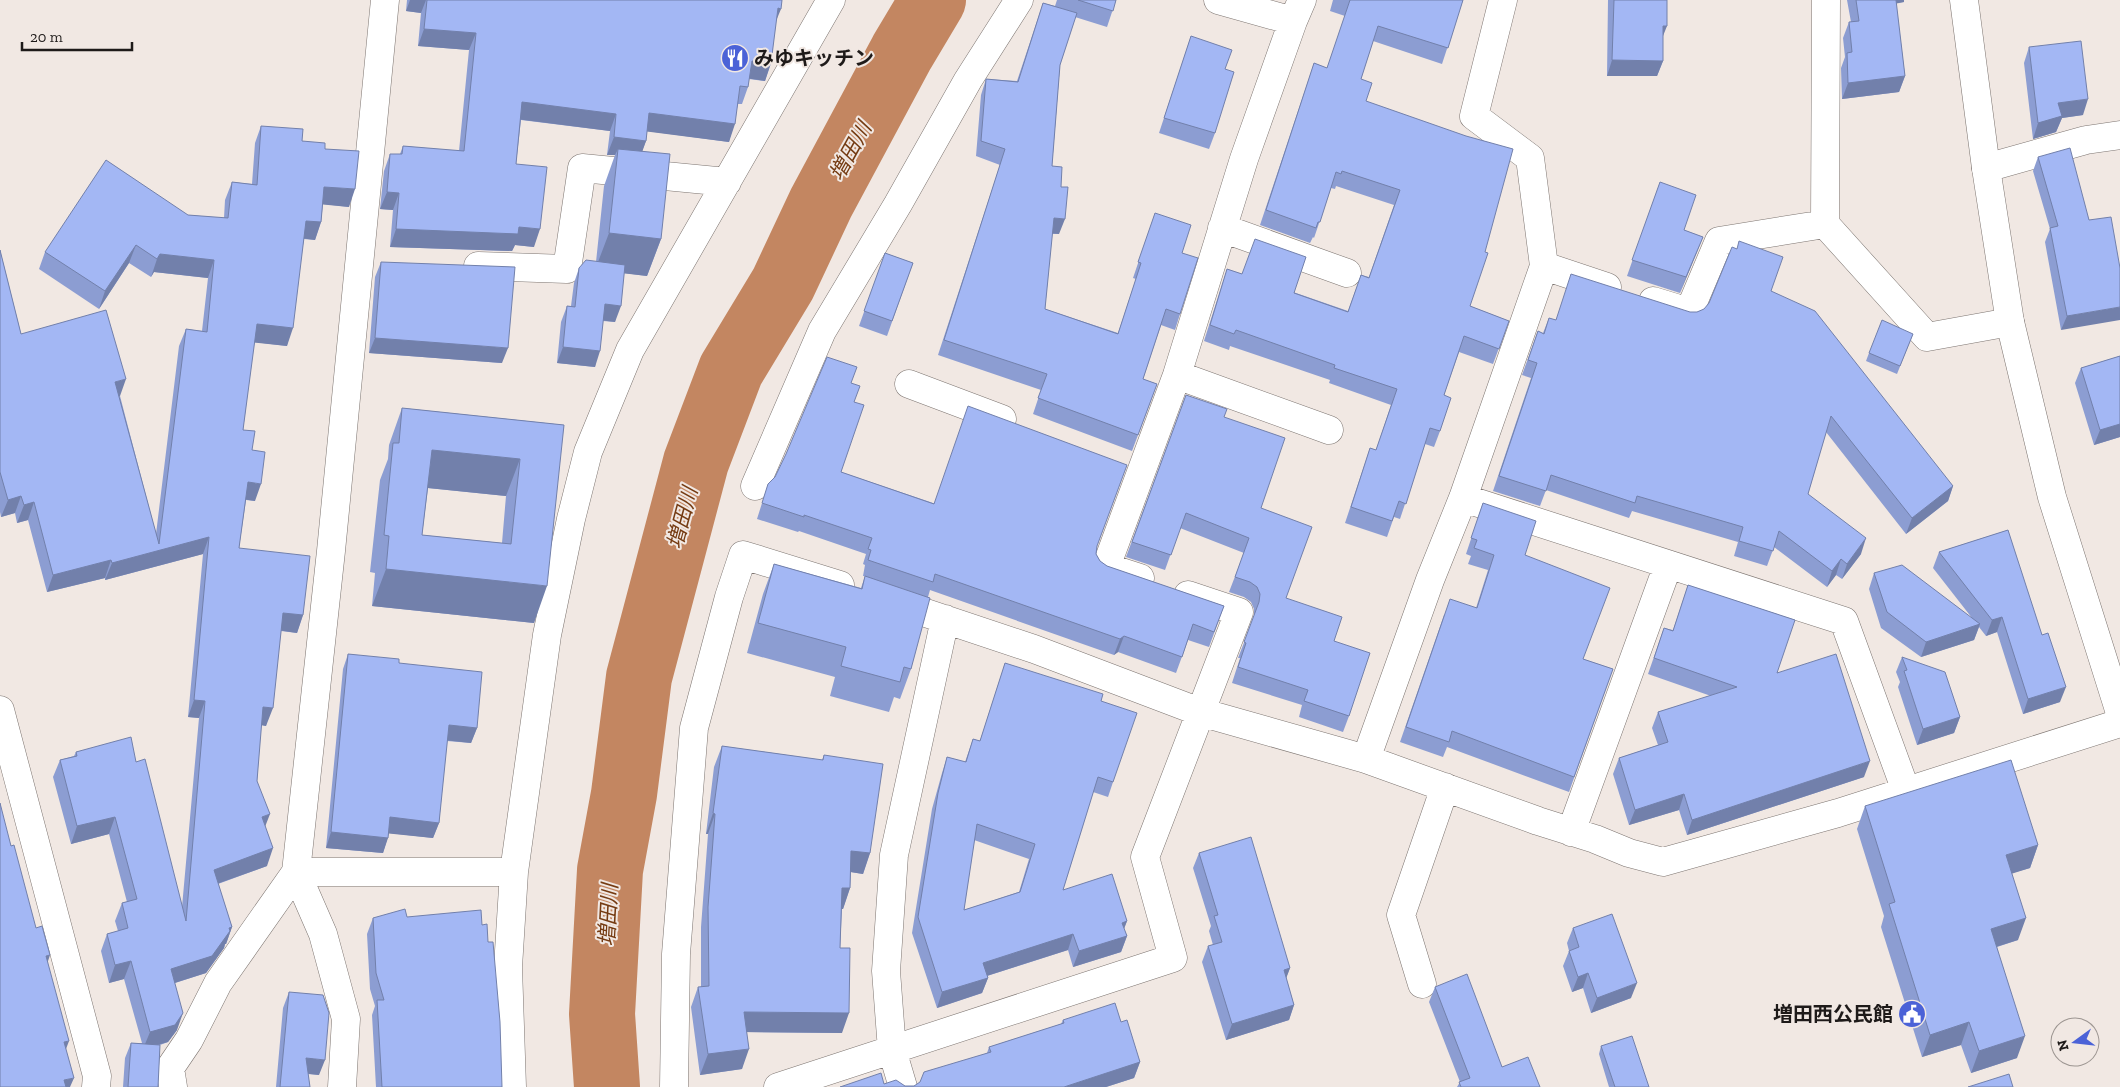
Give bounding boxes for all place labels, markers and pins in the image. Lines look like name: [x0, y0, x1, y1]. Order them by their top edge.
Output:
restaurant icon: みゆキッチン: [720, 43, 750, 73]
place label: みゆキッチン: [754, 46, 874, 70]
public building icon: 増田西公民館: [1897, 999, 1927, 1029]
place label: 増田西公民館: [1773, 1002, 1893, 1026]

